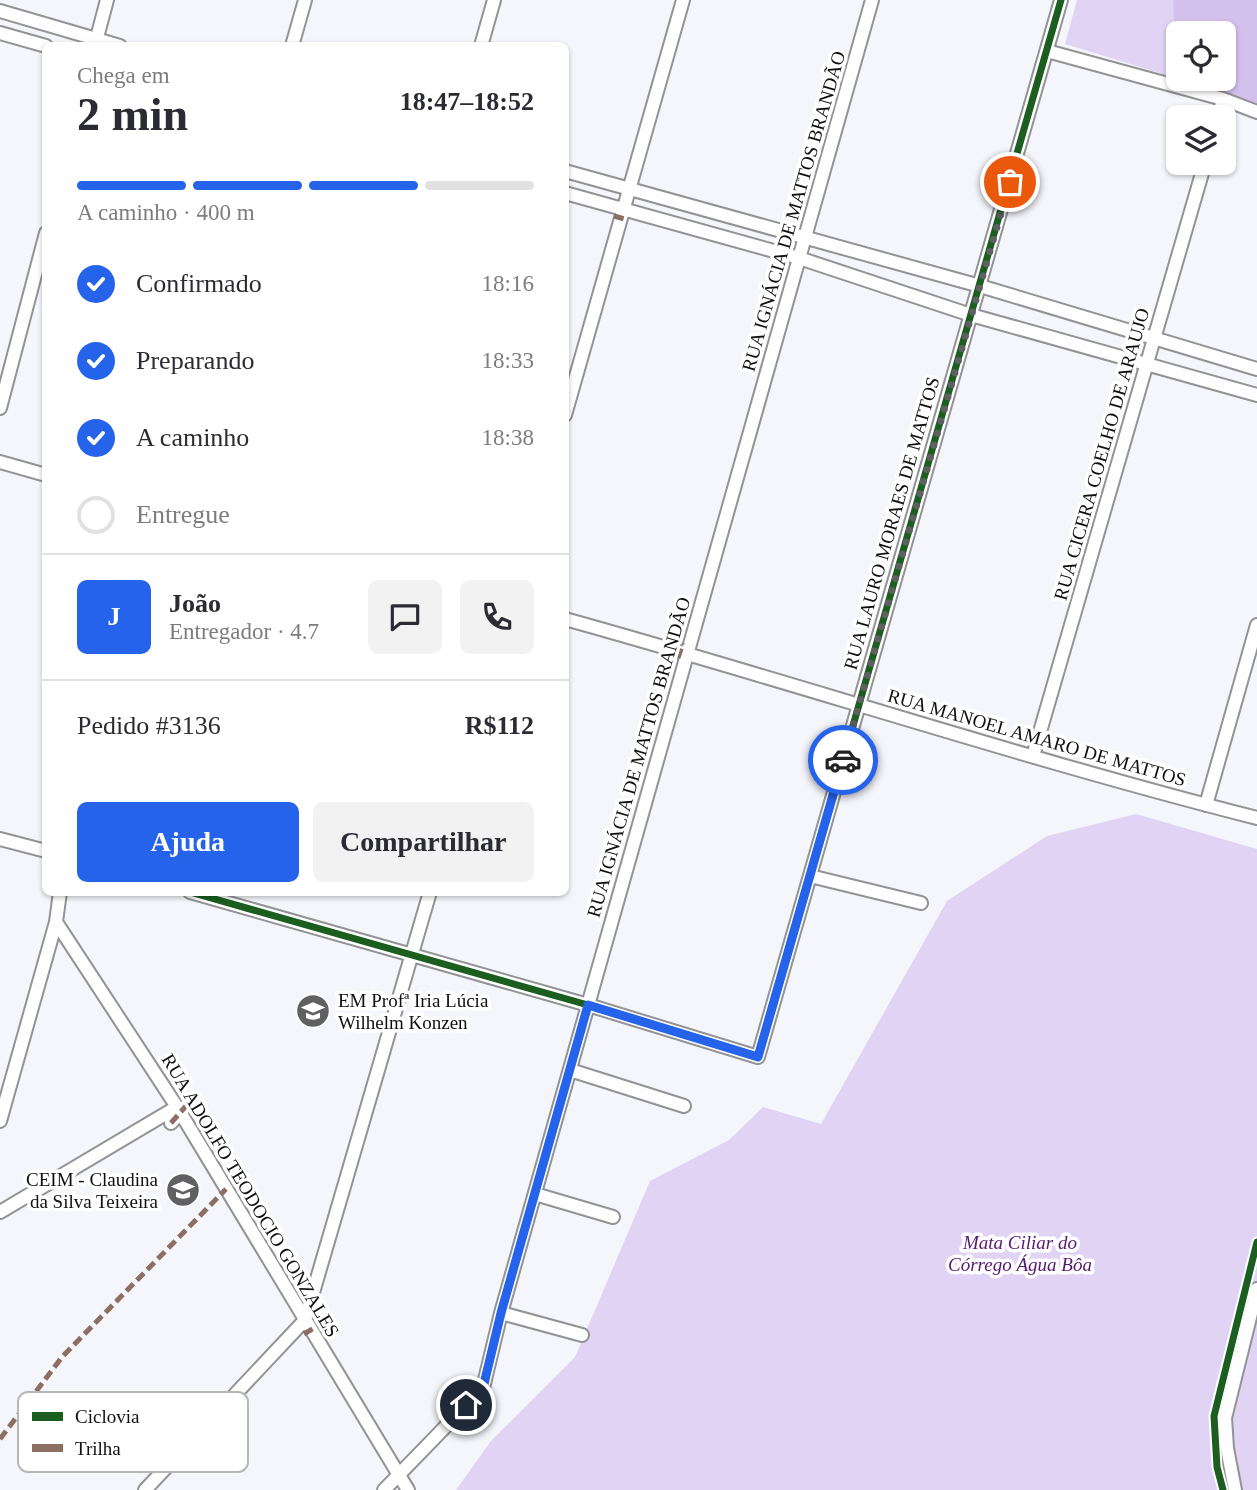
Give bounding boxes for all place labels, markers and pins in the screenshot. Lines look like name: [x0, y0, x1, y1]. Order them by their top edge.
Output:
pin: [980, 152, 1040, 212]
place label: EM Profª Iria Lúcia Wilhelm Konzen: [338, 990, 489, 1033]
school or university icon: EM Profª Iria Lúcia Wilhelm Konzen: [294, 992, 332, 1030]
place label: CEIM - Claudina da Silva Teixeira: [26, 1169, 159, 1212]
school or university icon: CEIM - Claudina da Silva Teixeira: [164, 1171, 202, 1209]
pin: [436, 1375, 496, 1435]

